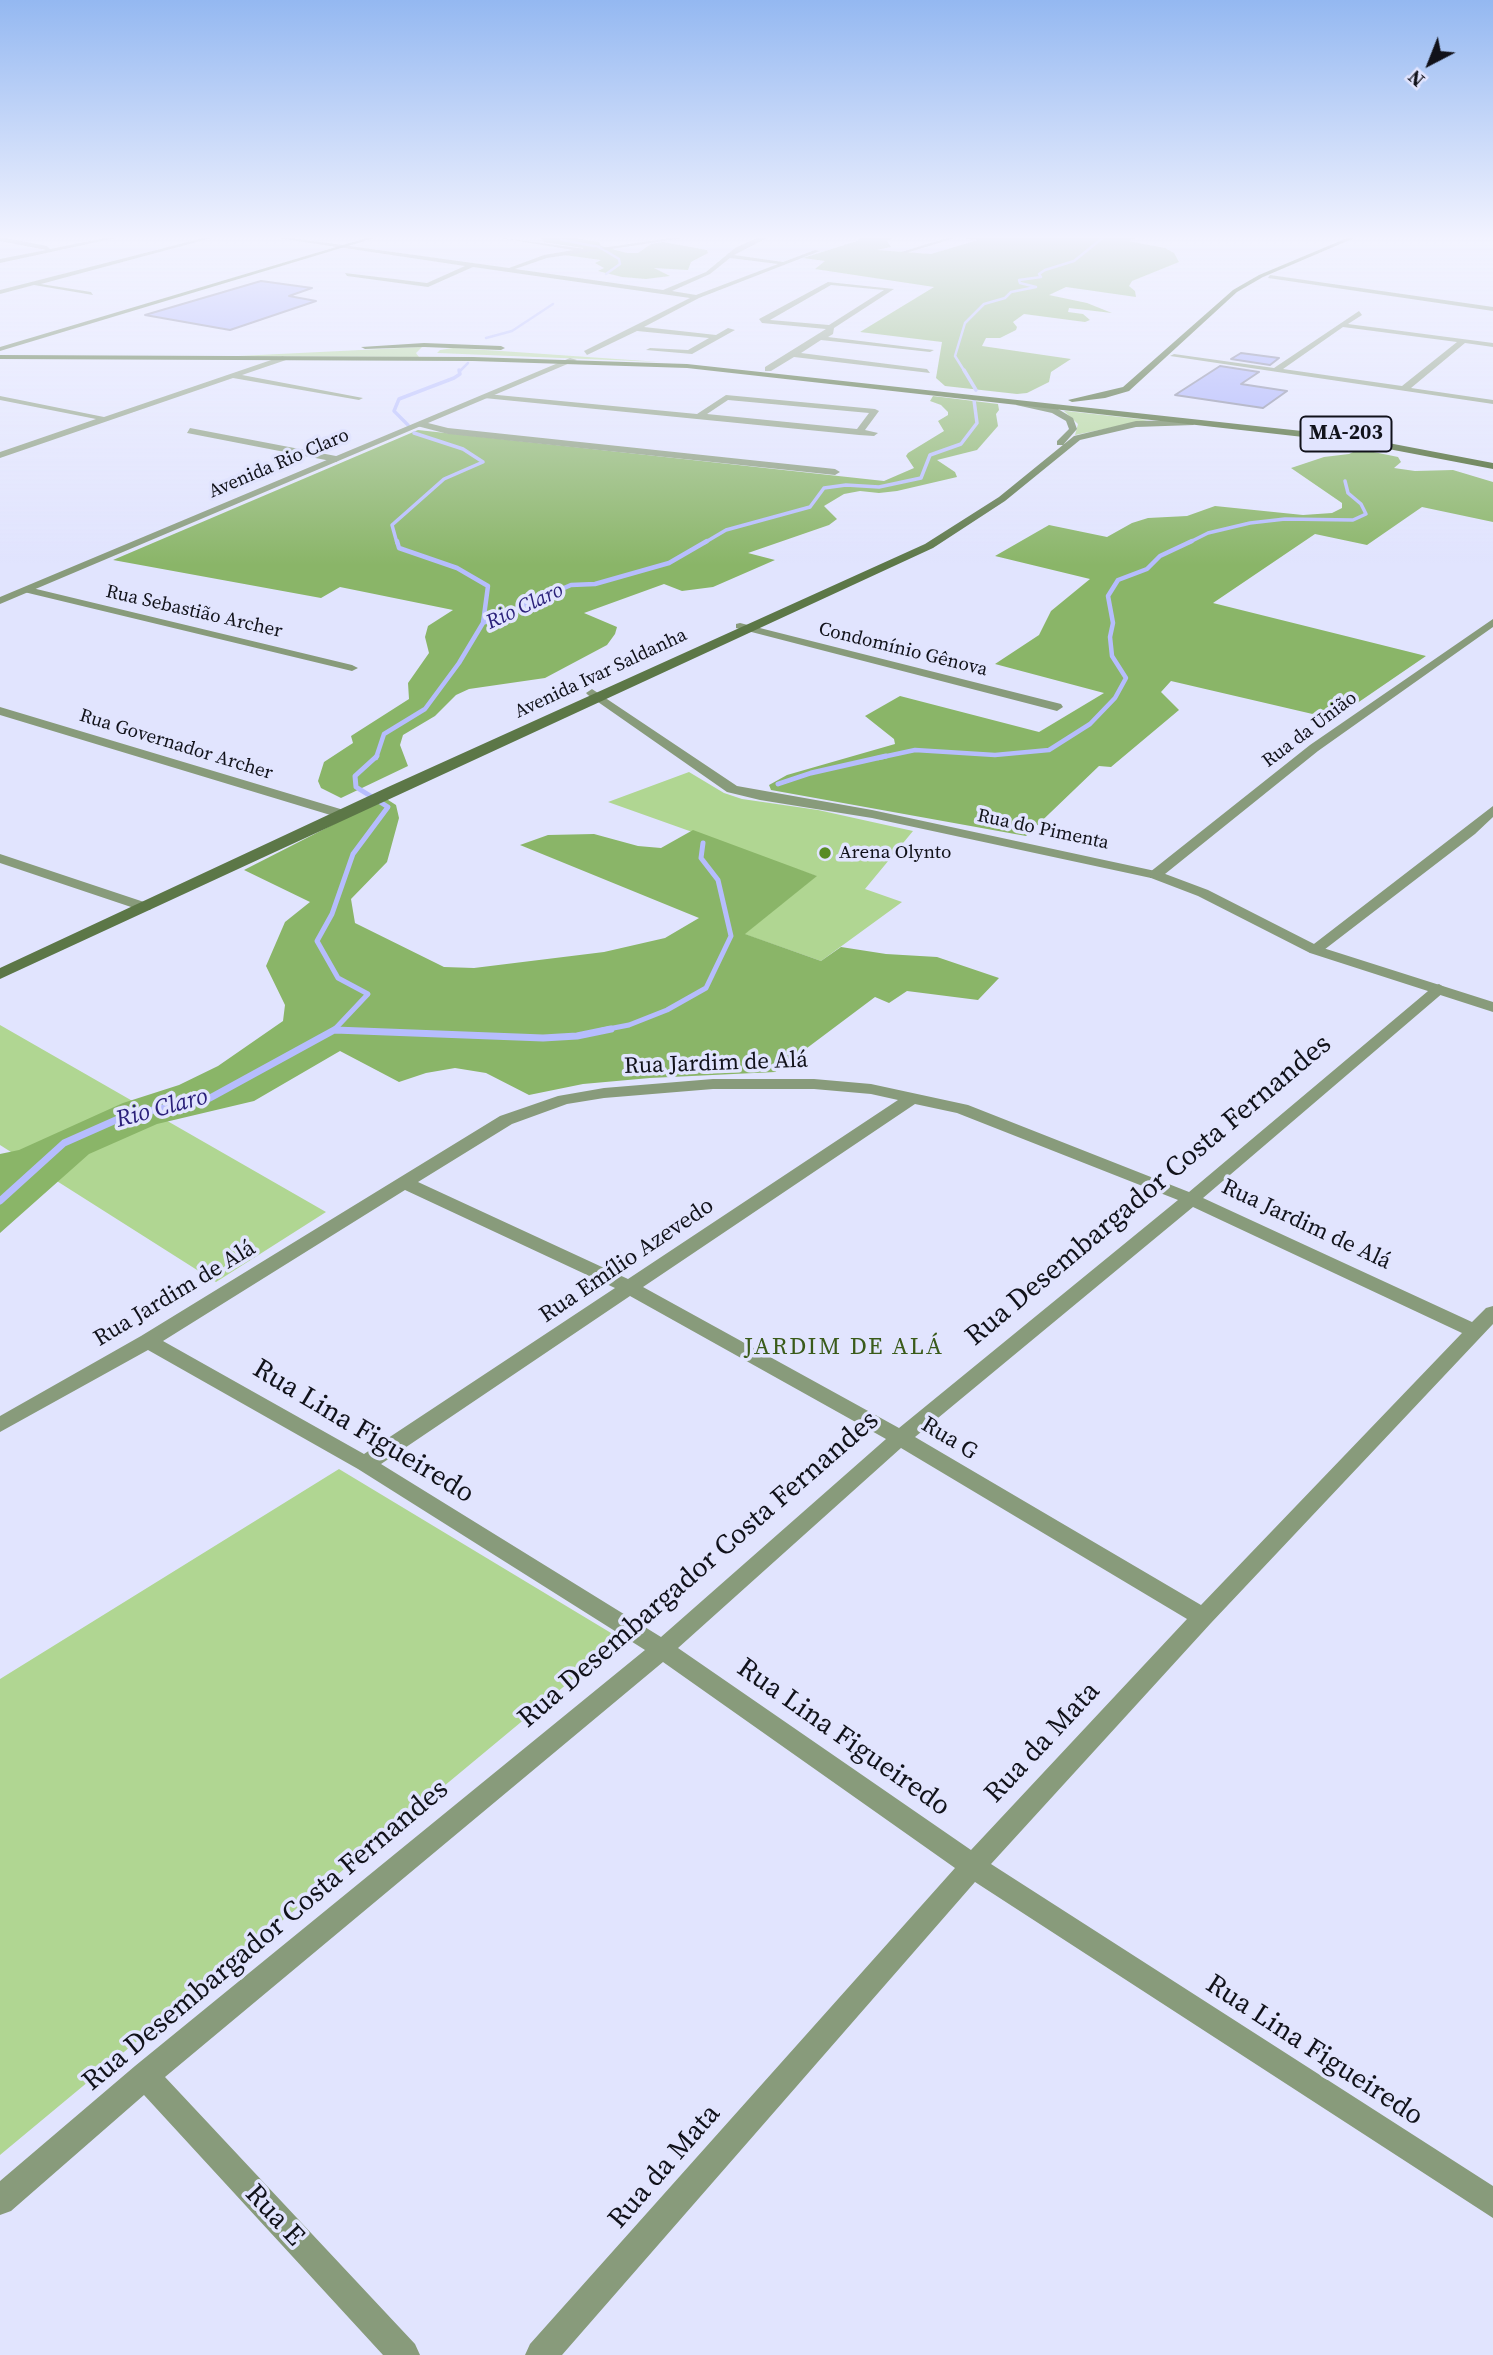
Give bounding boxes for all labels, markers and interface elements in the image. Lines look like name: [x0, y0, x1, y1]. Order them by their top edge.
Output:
north arrow: [1395, 28, 1465, 98]
text: N: [1402, 64, 1430, 93]
road number: MA-203: [1300, 416, 1392, 452]
street label: Avenida Rio Claro: [205, 424, 353, 504]
water label: Rio Claro: [482, 578, 568, 636]
street label: Rua Sebastião Archer: [104, 581, 284, 643]
street label: Condomínio Gênova: [816, 618, 990, 682]
street label: Avenida Ivar Saldanha: [511, 624, 691, 724]
street label: Rua da União: [1258, 687, 1362, 773]
street label: Rua Governador Archer: [76, 705, 276, 785]
street label: Rua do Pimenta: [975, 805, 1111, 855]
place label: Arena Olynto: [839, 842, 951, 864]
marker: Arena Olynto: [817, 845, 833, 861]
street label: Rua Desembargador Costa Fernandes: [959, 1028, 1339, 1354]
street label: Rua Jardim de Alá: [624, 1047, 808, 1081]
water label: Rio Claro: [113, 1083, 211, 1135]
street label: Rua Jardim de Alá: [1217, 1174, 1395, 1276]
street label: Rua Emílio Azevedo: [535, 1192, 719, 1330]
street label: Rua Jardim de Alá: [89, 1235, 261, 1353]
district label: JARDIM DE ALÁ: [746, 1334, 942, 1362]
street label: Rua Lina Figueiredo: [246, 1353, 480, 1511]
street label: Rua Desembargador Costa Fernandes: [512, 1404, 886, 1736]
street label: Rua G: [916, 1411, 982, 1467]
street label: Rua Lina Figueiredo: [730, 1652, 956, 1824]
street label: Rua da Mata: [978, 1675, 1108, 1811]
street label: Rua Desembargador Costa Fernandes: [76, 1773, 456, 2099]
street label: Rua Lina Figueiredo: [1199, 1968, 1429, 2134]
street label: Rua da Mata: [602, 2098, 728, 2236]
street label: Rua E: [237, 2178, 311, 2254]

